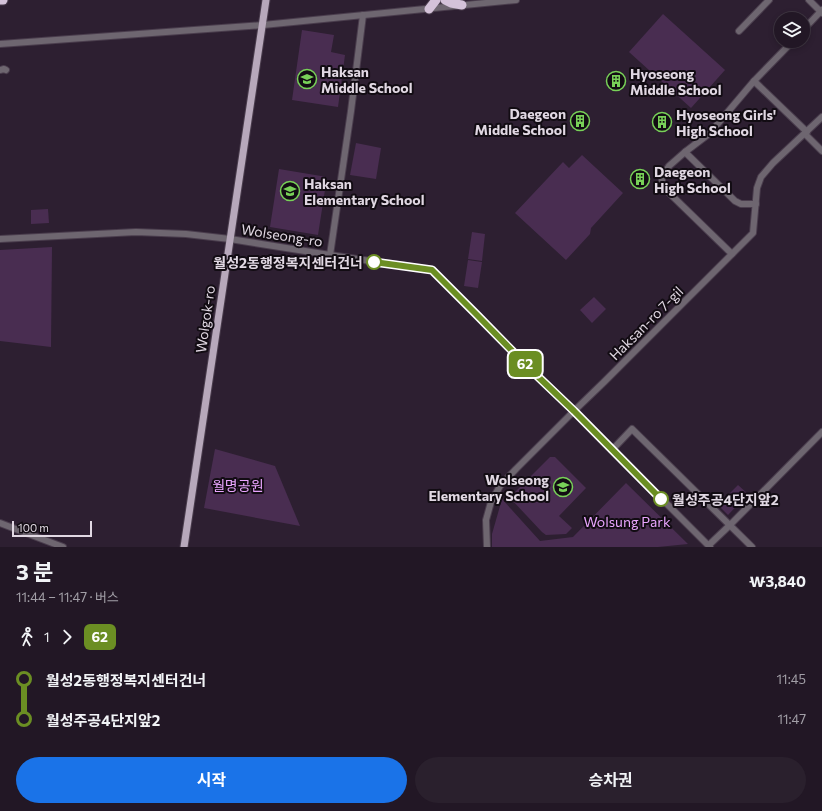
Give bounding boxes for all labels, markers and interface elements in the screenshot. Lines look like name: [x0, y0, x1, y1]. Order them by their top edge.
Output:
map controls: [774, 12, 810, 48]
button: layers: [774, 12, 810, 48]
place label: Haksan Middle School: [321, 63, 412, 96]
place label: Hyoseong Middle School: [630, 65, 721, 98]
school or university icon: Haksan Middle School: [296, 68, 318, 90]
building icon: Hyoseong Middle School: [605, 70, 627, 92]
place label: Daegeon Middle School: [475, 105, 566, 138]
place label: Hyoseong Girls' High School: [676, 106, 776, 139]
building icon: Daegeon Middle School: [569, 110, 591, 132]
building icon: Hyoseong Girls' High School: [651, 111, 673, 133]
place label: Daegeon High School: [654, 163, 731, 196]
building icon: Daegeon High School: [629, 168, 651, 190]
place label: Haksan Elementary School: [304, 175, 424, 208]
school or university icon: Haksan Elementary School: [279, 180, 301, 202]
street label: Wolseong-ro: [240, 220, 324, 250]
place label: 월성2동행정복지센터건너: [213, 254, 363, 271]
marker: 월성2동행정복지센터건너: [366, 254, 382, 270]
street label: Haksan-ro 7-gil: [606, 283, 686, 363]
street label: Wolgok-ro: [192, 284, 218, 354]
line badge: 62: [507, 351, 543, 377]
text: 62: [517, 355, 533, 372]
place label: Wolseong Elementary School: [429, 471, 549, 504]
school or university icon: Wolseong Elementary School: [552, 476, 574, 498]
park label: 월명공원: [212, 477, 264, 494]
marker: 월성주공4단지앞2: [653, 491, 669, 507]
place label: 월성주공4단지앞2: [672, 491, 779, 508]
park label: Wolsung Park: [584, 513, 671, 530]
scale bar: [12, 519, 92, 538]
text: 100 m: [18, 521, 49, 534]
text: 3 분: [16, 558, 53, 585]
text: ₩3,840: [749, 572, 806, 590]
text: 11:44 – 11:47 · 버스: [16, 589, 119, 605]
icon: walk: [16, 626, 38, 648]
icon: forward: [56, 626, 78, 648]
text: 62: [92, 628, 108, 645]
text: 1: [44, 629, 50, 645]
text: 월성2동행정복지센터건너: [46, 671, 206, 689]
text: 11:45: [777, 671, 806, 687]
text: 월성주공4단지앞2: [46, 711, 160, 729]
text: 11:47: [777, 711, 806, 727]
button: 시작: [16, 757, 407, 803]
button: 승차권: [415, 757, 806, 803]

